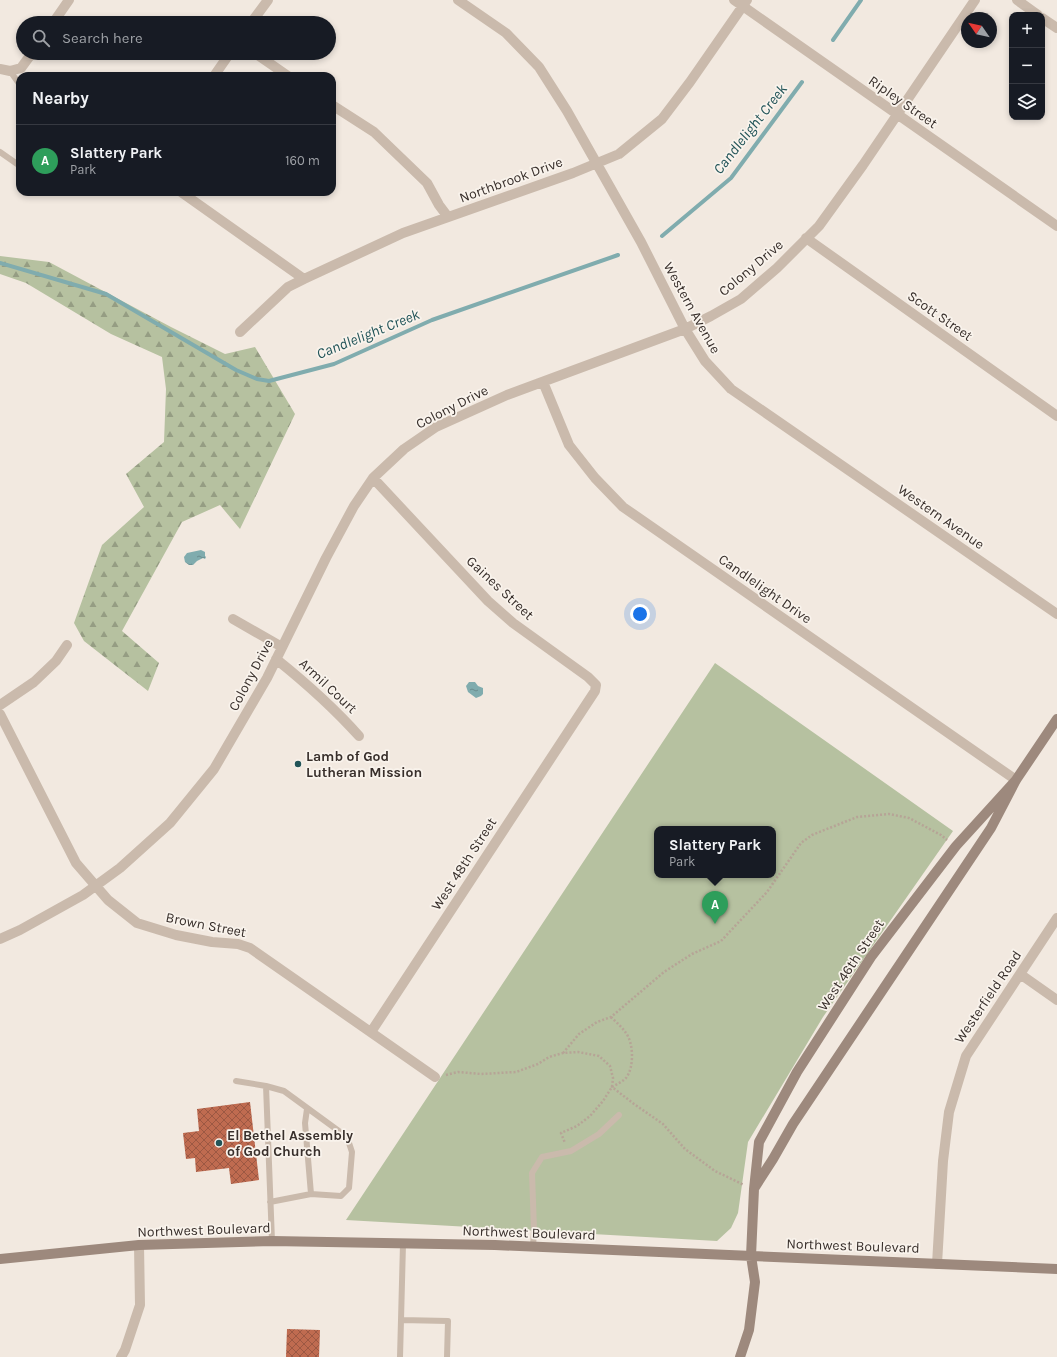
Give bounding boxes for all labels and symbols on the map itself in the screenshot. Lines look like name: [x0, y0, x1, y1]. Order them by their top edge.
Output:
north arrow: [961, 12, 997, 48]
street label: Ripley Street: [865, 72, 941, 132]
water label: Candlelight Creek: [709, 80, 791, 178]
street label: Northbrook Drive: [457, 153, 565, 207]
street label: Colony Drive: [715, 236, 787, 300]
street label: Western Avenue: [660, 259, 724, 357]
street label: Scott Street: [904, 287, 976, 345]
water label: Candlelight Creek: [314, 305, 423, 363]
street label: Colony Drive: [413, 382, 491, 432]
street label: Western Avenue: [894, 481, 988, 553]
street label: Candlelight Drive: [715, 551, 815, 627]
street label: Gaines Street: [463, 553, 537, 623]
your location: [630, 604, 650, 624]
street label: Colony Drive: [225, 636, 277, 714]
street label: Armil Court: [296, 655, 360, 717]
place label: Lamb of God Lutheran Mission: [306, 748, 422, 781]
marker: Lamb of God Lutheran Mission: [293, 759, 303, 769]
street label: West 48th Street: [428, 814, 500, 914]
pin: A: [702, 891, 728, 924]
street label: Brown Street: [164, 909, 248, 941]
street label: West 46th Street: [814, 916, 888, 1014]
street label: Westerfield Road: [951, 947, 1025, 1047]
place label: El Bethel Assembly of God Church: [227, 1127, 353, 1160]
marker: El Bethel Assembly of God Church: [214, 1138, 224, 1148]
street label: Northwest Boulevard: [137, 1219, 271, 1241]
street label: Northwest Boulevard: [462, 1222, 596, 1244]
street label: Northwest Boulevard: [786, 1235, 920, 1257]

